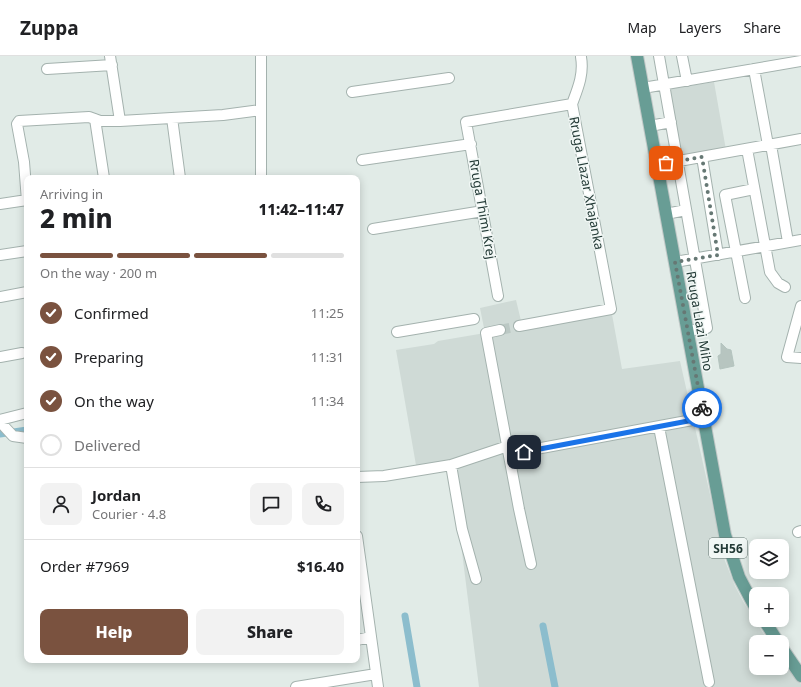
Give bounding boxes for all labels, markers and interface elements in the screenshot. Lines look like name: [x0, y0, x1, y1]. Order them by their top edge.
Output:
text: Zuppa: [20, 15, 79, 41]
text: Map: [628, 18, 657, 37]
text: Layers: [679, 18, 721, 37]
text: Share: [743, 18, 781, 37]
street label: Rruga Llazar Xhajanka: [565, 115, 609, 251]
pin: [649, 146, 683, 180]
icon: bag: [655, 152, 677, 174]
street label: Rruga Thimi Krej: [465, 157, 501, 261]
text: Arriving in: [40, 185, 103, 203]
text: 11:42–11:47: [259, 199, 344, 219]
text: 2 min: [40, 200, 113, 236]
text: On the way · 200 m: [40, 264, 157, 282]
street label: Rruga Llazi Miho: [682, 269, 718, 373]
icon: check: [40, 302, 62, 324]
text: Confirmed: [74, 303, 149, 323]
text: 11:25: [311, 304, 344, 322]
icon: check: [40, 346, 62, 368]
text: Preparing: [74, 347, 144, 367]
text: 11:31: [311, 348, 344, 366]
courier: [682, 388, 722, 428]
icon: check: [40, 390, 62, 412]
text: On the way: [74, 391, 154, 411]
text: 11:34: [311, 392, 344, 410]
icon: bike: [691, 397, 713, 419]
text: Delivered: [74, 435, 141, 455]
pin: [507, 435, 541, 469]
icon: home: [513, 441, 535, 463]
button: person: [40, 483, 82, 525]
button: chat: [250, 483, 292, 525]
button: phone: [302, 483, 344, 525]
text: Jordan: [92, 485, 141, 505]
text: Courier · 4.8: [92, 505, 166, 523]
road number: SH56: [709, 538, 747, 558]
map controls: [749, 539, 789, 675]
button: layers: [749, 539, 789, 579]
text: Order #7969: [40, 556, 129, 576]
text: $16.40: [297, 556, 344, 576]
button: +: [749, 587, 789, 627]
button: Help: [40, 609, 188, 655]
button: Share: [196, 609, 344, 655]
button: −: [749, 635, 789, 675]

